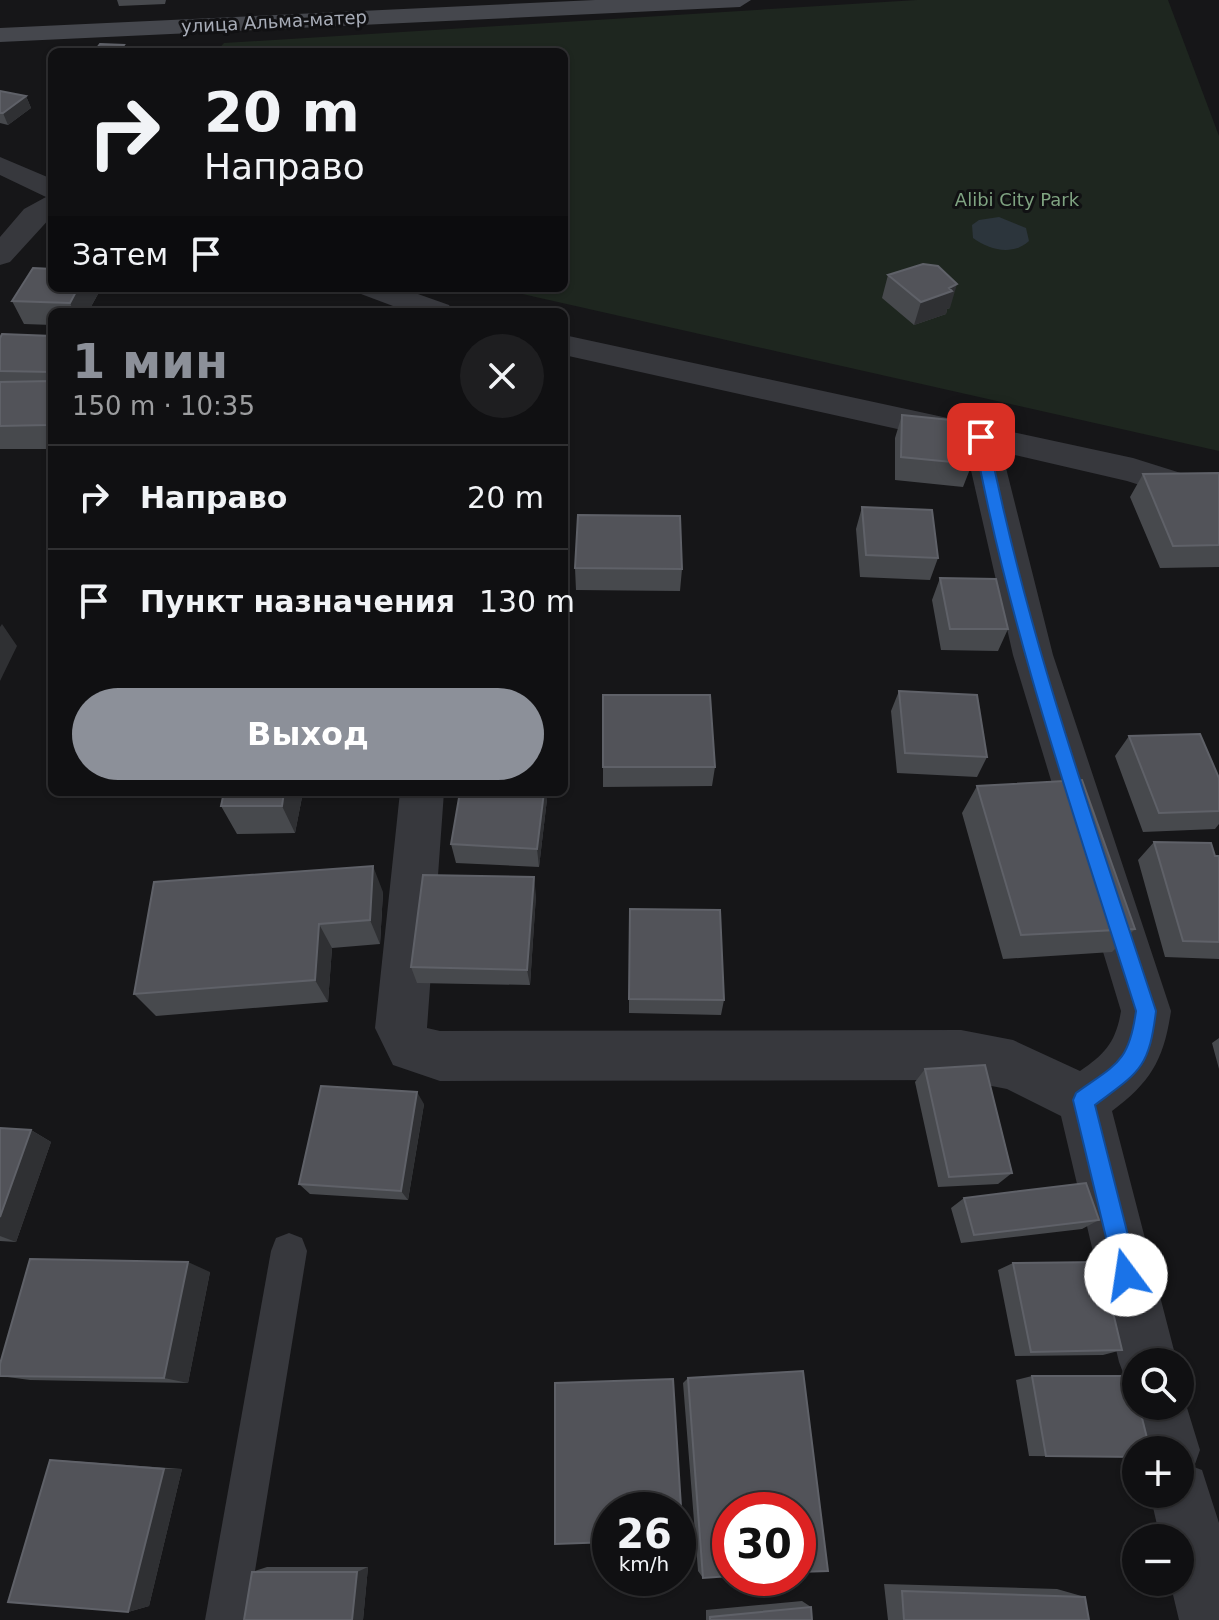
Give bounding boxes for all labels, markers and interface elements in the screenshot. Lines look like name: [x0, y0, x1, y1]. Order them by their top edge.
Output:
street label: улица Альма-матер: [181, 6, 367, 37]
text: 20 m: [204, 79, 360, 144]
icon: right: [72, 80, 176, 184]
text: Направо: [204, 146, 365, 187]
park label: Alibi City Park: [955, 189, 1080, 210]
icon: arrive: [184, 232, 228, 276]
text: Затем: [72, 237, 168, 272]
text: 1 мин: [72, 333, 228, 389]
button: close: [460, 334, 544, 418]
text: 150 m · 10:35: [72, 391, 255, 421]
pin: [947, 403, 1015, 471]
icon: arrive: [959, 415, 1003, 459]
icon: right: [72, 475, 116, 519]
text: Направо: [140, 480, 287, 515]
text: 20 m: [467, 480, 544, 515]
icon: arrive: [72, 579, 116, 623]
text: Пункт назначения: [140, 584, 455, 619]
text: 130 m: [479, 584, 575, 619]
button: Выход: [72, 688, 544, 780]
position arrow: [1084, 1233, 1168, 1317]
map controls: [1122, 1348, 1194, 1596]
button: search: [1122, 1348, 1194, 1420]
button: +: [1122, 1436, 1194, 1508]
speed limit sign: 30: [712, 1492, 816, 1596]
text: 26: [616, 1511, 672, 1557]
button: −: [1122, 1524, 1194, 1596]
text: km/h: [619, 1552, 669, 1576]

